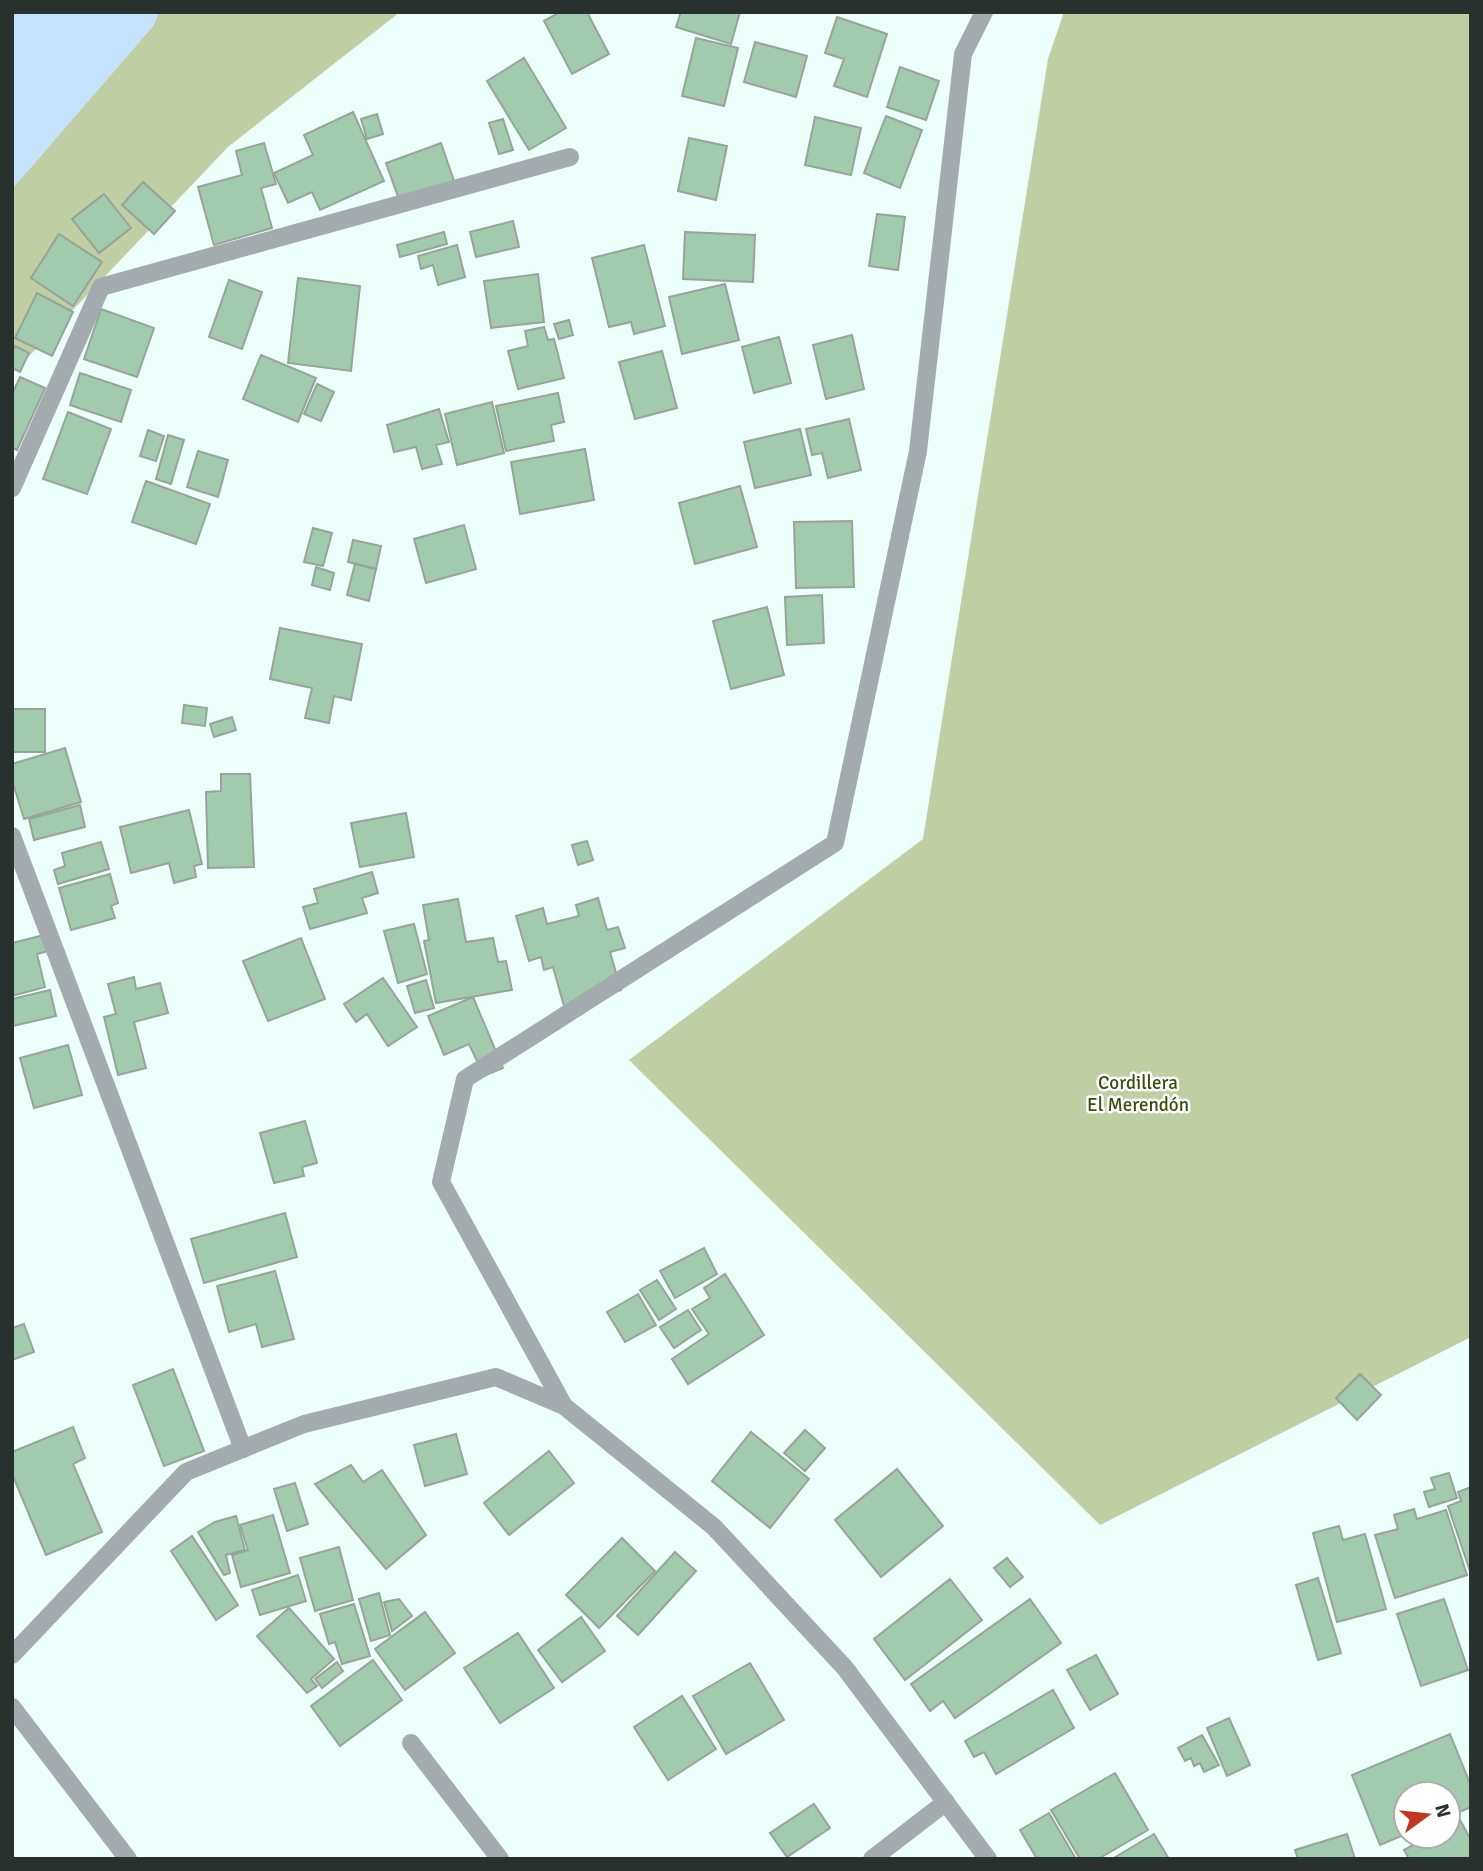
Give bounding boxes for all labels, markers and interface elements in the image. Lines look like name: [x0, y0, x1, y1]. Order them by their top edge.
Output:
park label: Cordillera El Merendón: [1087, 1071, 1189, 1117]
north arrow: [1392, 1780, 1462, 1850]
text: N: [1429, 1801, 1456, 1820]

